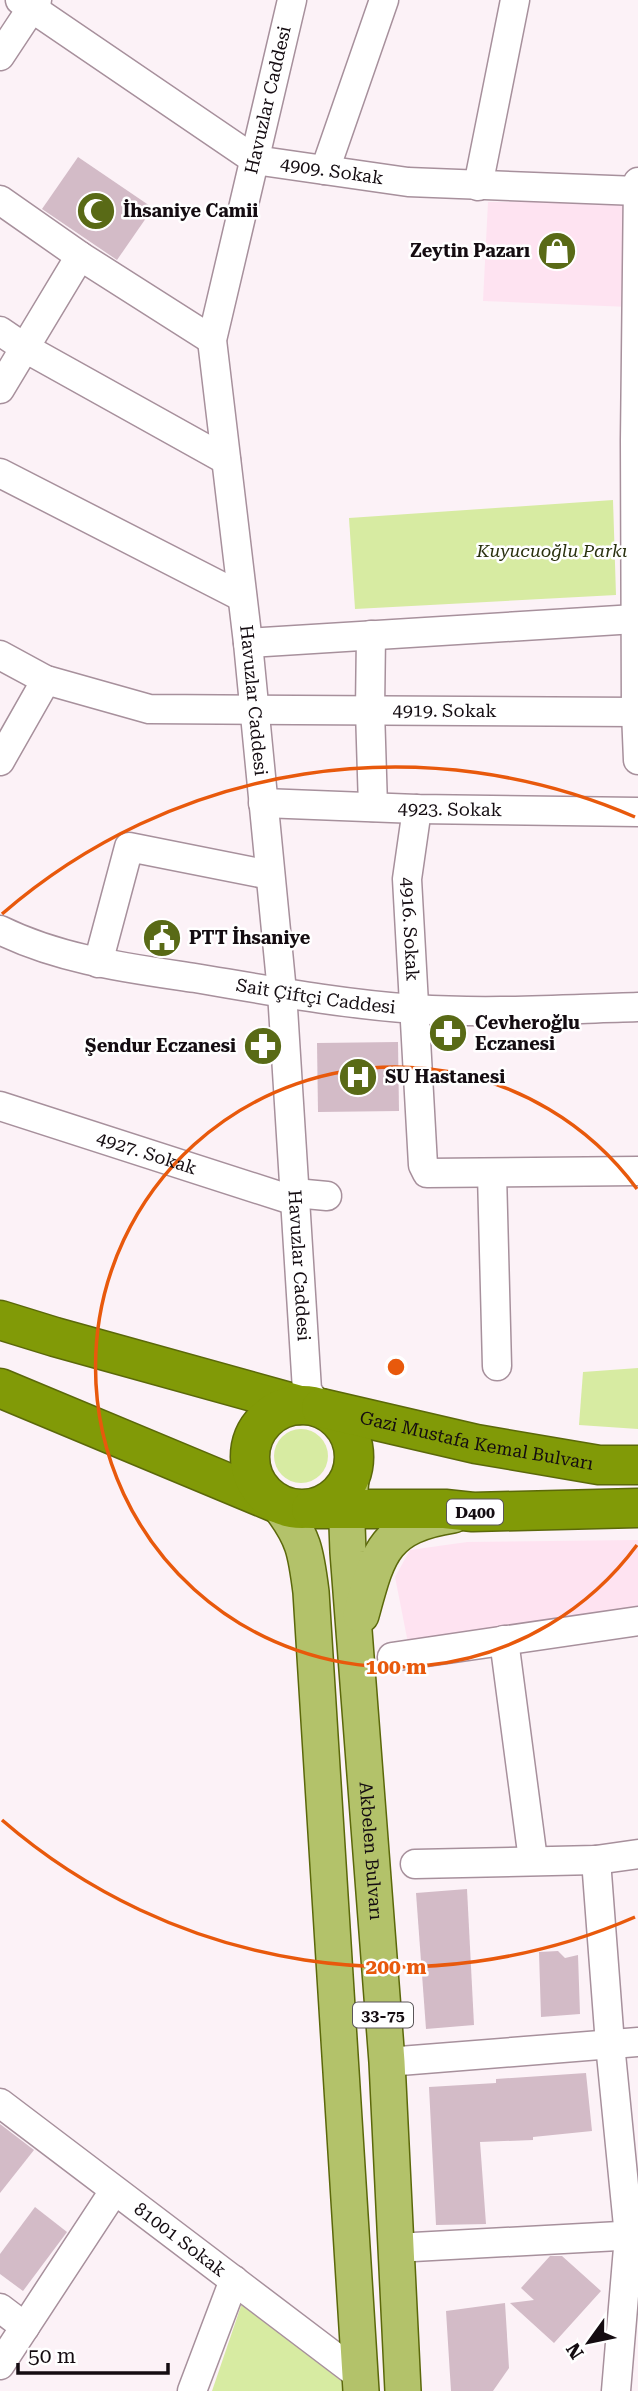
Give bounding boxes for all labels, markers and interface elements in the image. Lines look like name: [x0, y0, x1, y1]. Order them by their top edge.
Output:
street label: Havuzlar Caddesi: [240, 24, 295, 176]
street label: 4909. Sokak: [279, 153, 385, 188]
mosque icon: İhsaniye Camii: [75, 190, 117, 232]
place label: İhsaniye Camii: [123, 199, 258, 221]
shop icon: Zeytin Pazarı: [536, 230, 578, 272]
place label: Zeytin Pazarı: [410, 240, 530, 261]
park label: Kuyucuoğlu Parkı: [476, 540, 628, 561]
street label: Havuzlar Caddesi: [236, 624, 272, 777]
street label: 4919. Sokak: [393, 700, 497, 721]
street label: 4923. Sokak: [397, 797, 502, 820]
street label: 4916. Sokak: [397, 877, 424, 982]
public building icon: PTT İhsaniye: [141, 917, 183, 959]
place label: PTT İhsaniye: [189, 926, 311, 948]
street label: Sait Çiftçi Caddesi: [234, 974, 397, 1017]
pharmacy icon: Cevheroğlu Eczanesi: [427, 1012, 469, 1054]
place label: Cevheroğlu Eczanesi: [475, 1012, 580, 1054]
pharmacy icon: Şendur Eczanesi: [242, 1025, 284, 1067]
place label: Şendur Eczanesi: [85, 1035, 236, 1056]
hospital icon: SU Hastanesi: [337, 1056, 379, 1098]
place label: SU Hastanesi: [385, 1066, 505, 1087]
street label: 4927. Sokak: [94, 1127, 200, 1179]
street label: Havuzlar Caddesi: [284, 1189, 315, 1342]
centre of rings: [384, 1355, 408, 1379]
street label: Gazi Mustafa Kemal Bulvarı: [358, 1406, 595, 1474]
road number: D400: [447, 1500, 503, 1524]
text: 100 m: [366, 1655, 426, 1679]
street label: Akbelen Bulvarı: [356, 1781, 387, 1921]
text: 200 m: [366, 1955, 426, 1979]
road number: 33-75: [353, 2002, 413, 2027]
street label: 81001 Sokak: [130, 2198, 230, 2281]
north arrow: [554, 2307, 624, 2377]
scale bar: [18, 2332, 168, 2376]
text: N: [561, 2338, 589, 2363]
text: 50 m: [28, 2344, 76, 2368]

